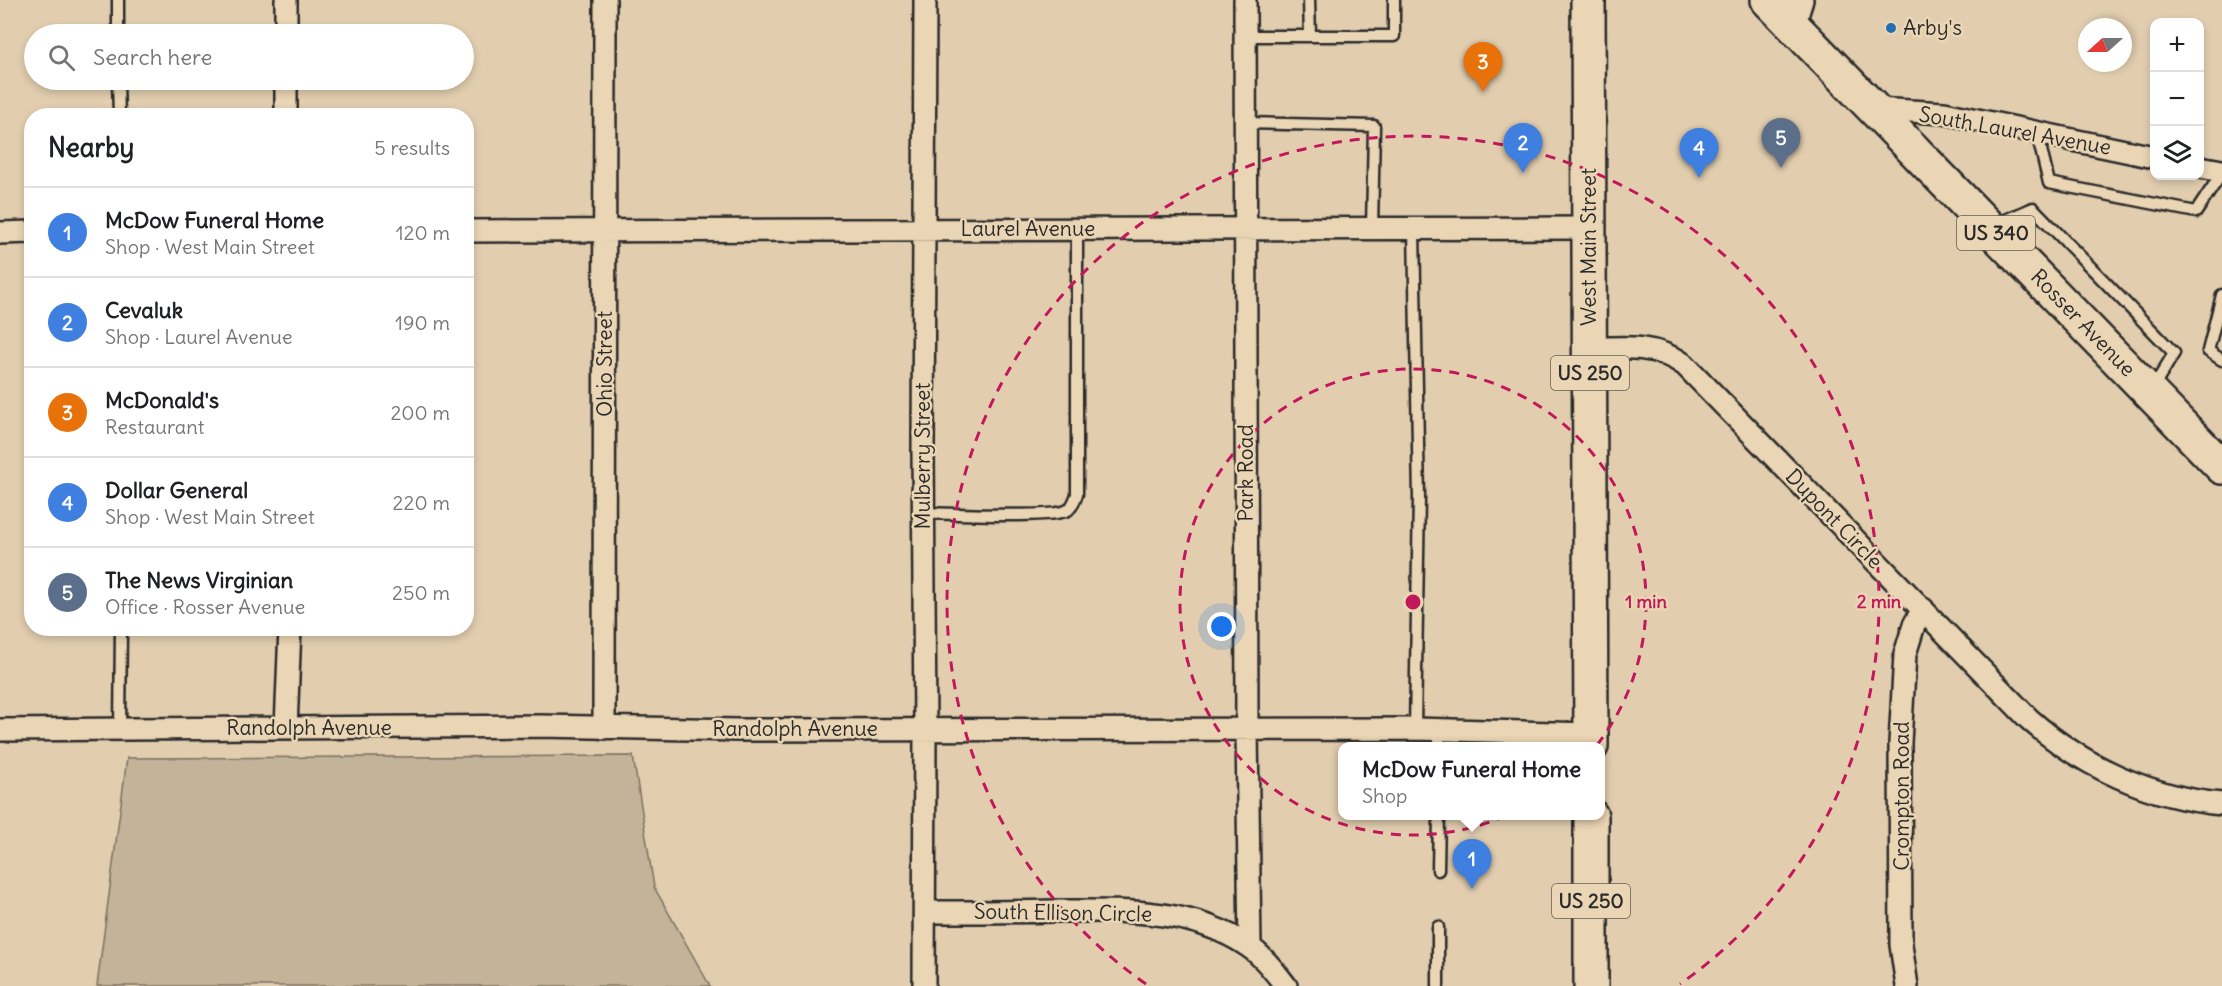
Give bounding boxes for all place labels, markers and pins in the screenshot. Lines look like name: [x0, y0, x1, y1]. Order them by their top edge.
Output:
place label: Arby's: [1903, 14, 1962, 41]
marker: Arby's: [1884, 21, 1898, 35]
pin: 3: [1464, 42, 1502, 92]
pin: 5: [1762, 118, 1800, 168]
pin: 2: [1504, 124, 1543, 173]
pin: 4: [1680, 128, 1718, 178]
centre of rings: [1403, 592, 1423, 612]
pin: 1: [1452, 840, 1492, 889]

